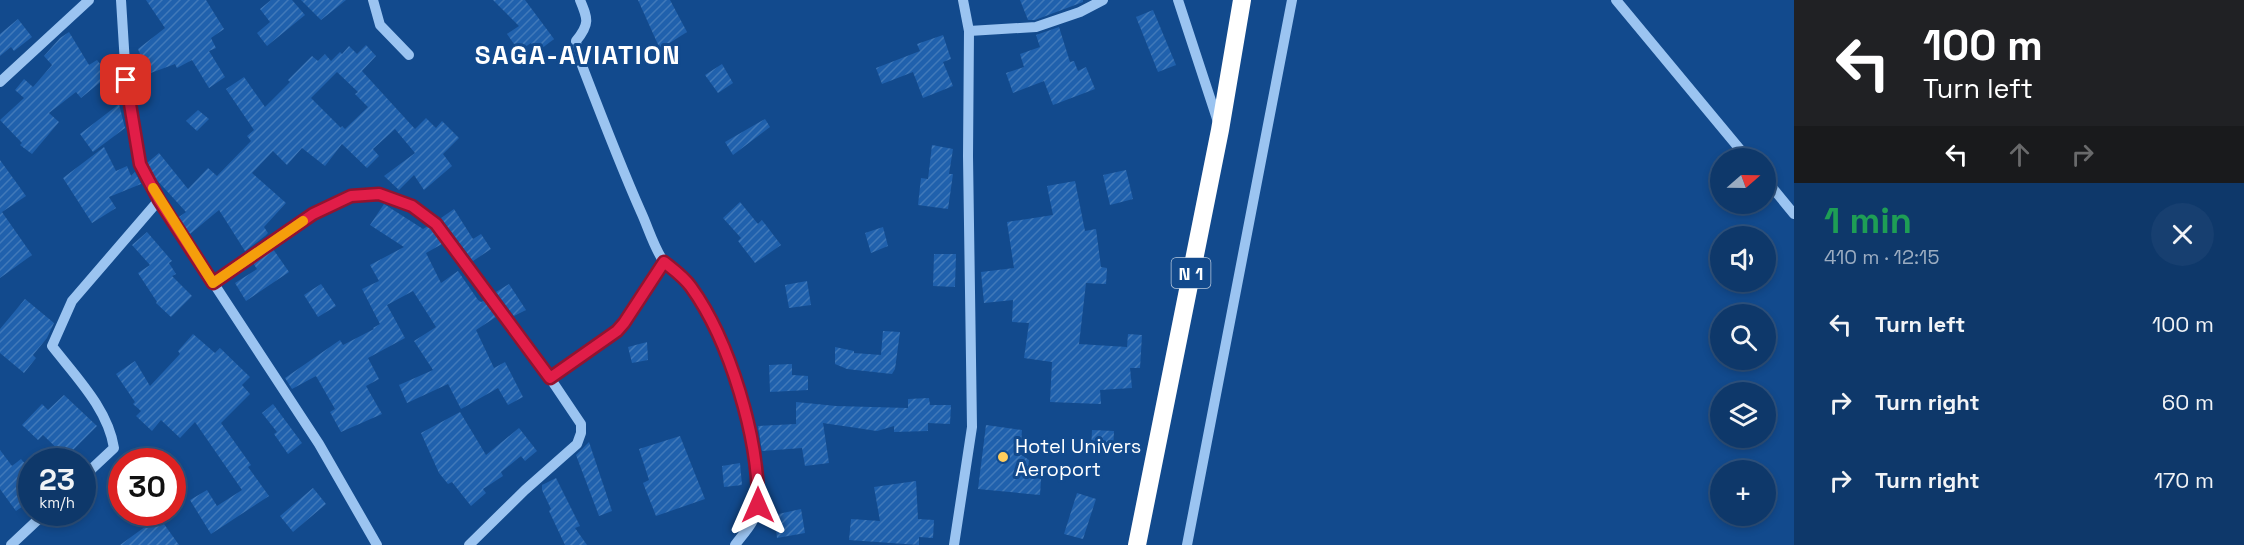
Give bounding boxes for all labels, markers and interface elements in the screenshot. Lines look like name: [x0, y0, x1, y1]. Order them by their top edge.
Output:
text: 100 m: [1923, 19, 2043, 72]
icon: left: [1824, 24, 1902, 102]
district label: SAGA-AVIATION: [475, 38, 681, 72]
pin: [100, 54, 151, 105]
icon: arrive: [109, 63, 142, 96]
text: Turn left: [1923, 71, 2033, 106]
icon: left: [1940, 138, 1973, 171]
icon: ahead: [2003, 138, 2036, 171]
icon: right: [2066, 138, 2099, 171]
north arrow: [1710, 148, 1776, 214]
map controls: [1710, 148, 1776, 526]
text: 1 min: [1824, 198, 1912, 244]
button: close: [2151, 203, 2214, 266]
button: sound: [1710, 226, 1776, 292]
text: 410 m · 12:15: [1824, 244, 1939, 270]
road number: N 1: [1172, 258, 1210, 288]
button: search: [1710, 304, 1776, 370]
icon: left: [1824, 308, 1857, 341]
text: Turn left: [1875, 310, 1965, 338]
text: 100 m: [2152, 310, 2214, 338]
button: layers: [1710, 382, 1776, 448]
icon: right: [1824, 386, 1857, 419]
text: Turn right: [1875, 388, 1980, 416]
text: 60 m: [2162, 388, 2214, 416]
place label: Hotel Univers Aeroport: [1015, 433, 1141, 482]
speed limit sign: 30: [108, 448, 186, 526]
marker: Hotel Univers Aeroport: [996, 450, 1010, 464]
text: 23: [39, 460, 75, 499]
button: +: [1710, 460, 1776, 526]
icon: right: [1824, 464, 1857, 497]
text: Turn right: [1875, 466, 1980, 494]
text: 170 m: [2154, 466, 2214, 494]
position arrow: [726, 473, 790, 537]
text: km/h: [39, 493, 75, 512]

